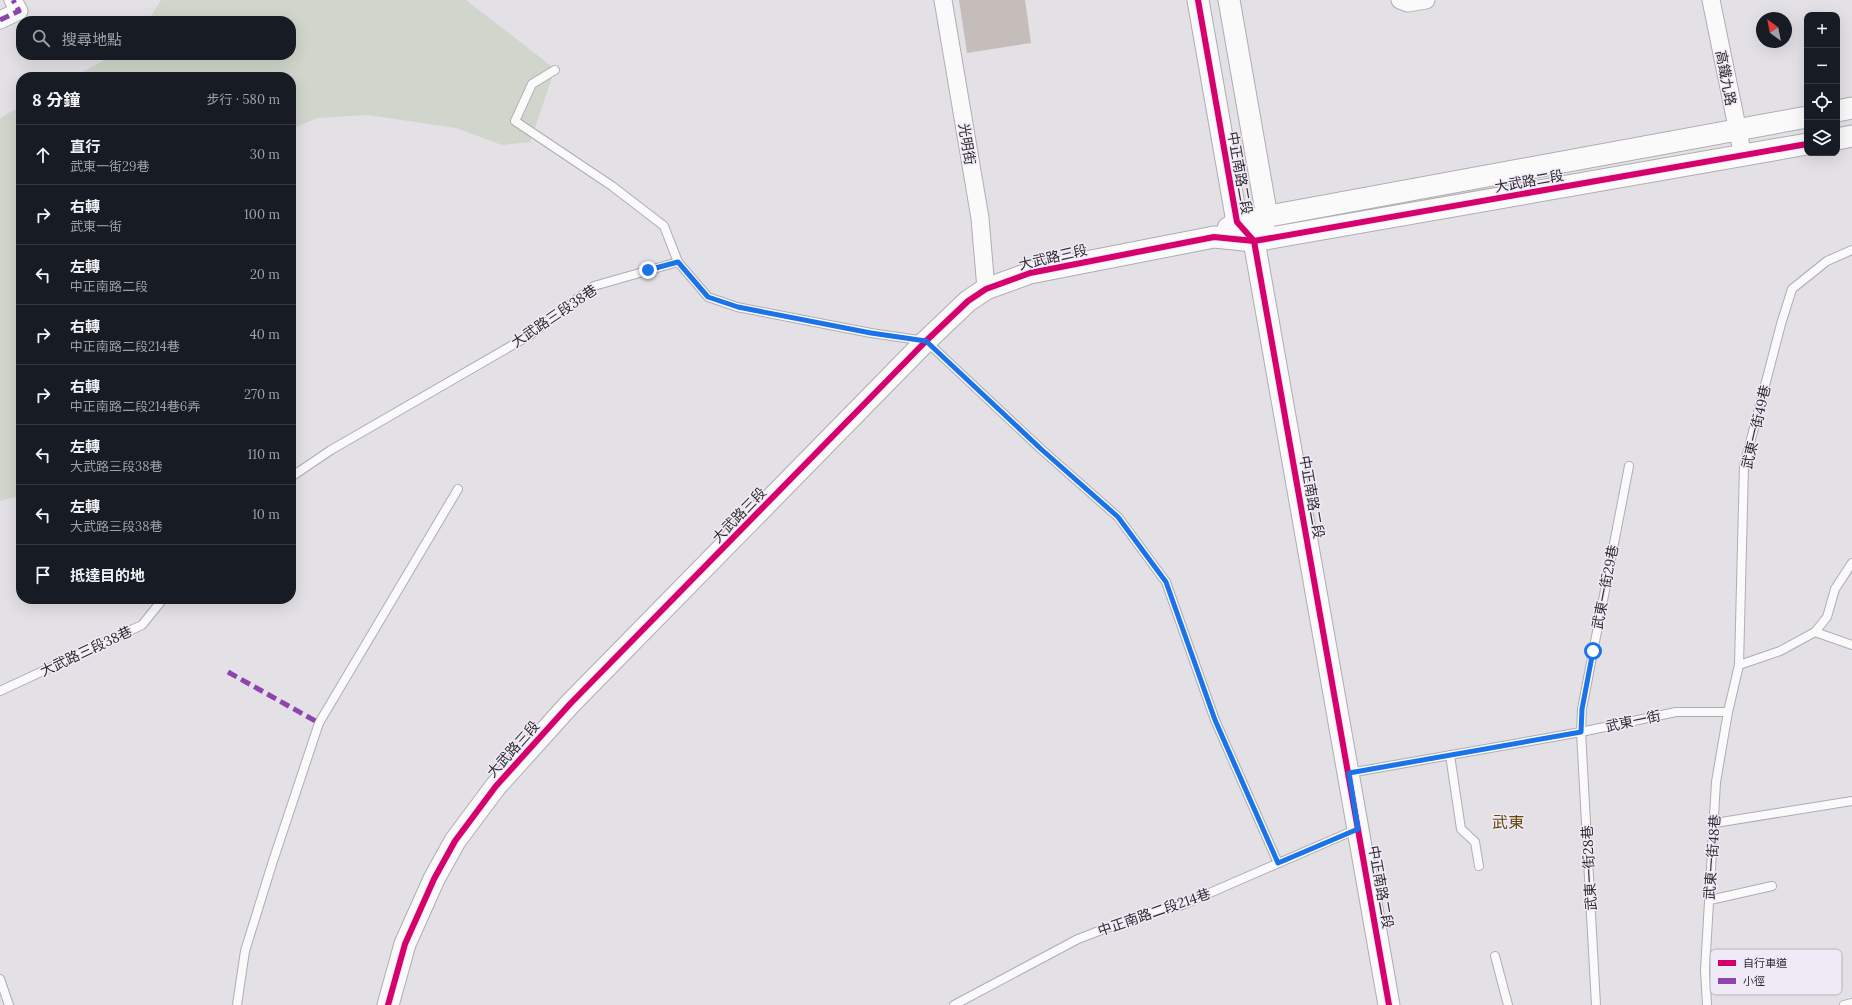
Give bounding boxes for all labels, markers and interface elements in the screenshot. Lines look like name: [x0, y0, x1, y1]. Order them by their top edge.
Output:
north arrow: [1756, 12, 1792, 48]
map controls: [1804, 12, 1840, 156]
button: +: [1804, 12, 1840, 48]
search box: [16, 16, 296, 60]
icon: search: [30, 27, 52, 49]
text: 搜尋地點: [62, 30, 122, 49]
button: −: [1804, 48, 1840, 84]
street label: 高鐵九路: [1712, 49, 1740, 107]
button: locate: [1804, 84, 1840, 120]
text: 8 分鐘: [32, 89, 80, 111]
text: 步行 · 580 m: [206, 91, 280, 108]
button: layers: [1804, 120, 1840, 156]
street label: 光明街: [955, 122, 979, 166]
street label: 中正南路二段: [1224, 130, 1256, 216]
text: 直行: [70, 137, 100, 156]
icon: ahead: [32, 144, 54, 166]
text: 30 m: [250, 146, 280, 163]
text: 武東一街29巷: [70, 158, 150, 175]
street label: 大武路二段: [1493, 166, 1565, 196]
text: 右轉: [70, 197, 100, 216]
icon: right: [32, 204, 54, 226]
text: 100 m: [244, 206, 280, 223]
text: 武東一街: [70, 218, 122, 235]
street label: 大武路三段: [1017, 240, 1089, 274]
text: 左轉: [70, 257, 100, 276]
route end: [639, 261, 657, 279]
icon: left: [32, 264, 54, 286]
text: 20 m: [250, 266, 280, 283]
text: 中正南路二段: [70, 278, 148, 295]
street label: 大武路三段38巷: [508, 281, 600, 351]
text: 右轉: [70, 317, 100, 336]
icon: right: [32, 324, 54, 346]
text: 40 m: [250, 326, 280, 343]
text: 中正南路二段214巷: [70, 338, 180, 355]
text: 右轉: [70, 377, 100, 396]
street label: 武東一街49巷: [1738, 383, 1774, 471]
icon: right: [32, 384, 54, 406]
text: 270 m: [244, 386, 280, 403]
text: 中正南路二段214巷6弄: [70, 398, 200, 415]
text: 左轉: [70, 437, 100, 456]
icon: left: [32, 444, 54, 466]
text: 110 m: [247, 446, 280, 463]
street label: 中正南路二段: [1296, 454, 1328, 540]
text: 大武路三段38巷: [70, 458, 163, 475]
street label: 大武路三段: [708, 484, 770, 546]
text: 左轉: [70, 497, 100, 516]
icon: left: [32, 504, 54, 526]
text: 10 m: [252, 506, 280, 523]
text: 大武路三段38巷: [70, 518, 163, 535]
street label: 武東一街29巷: [1588, 543, 1622, 631]
icon: arrive: [32, 564, 54, 586]
text: 抵達目的地: [70, 566, 145, 585]
street label: 大武路三段38巷: [37, 622, 135, 680]
route start: [1584, 642, 1602, 660]
street label: 武東一街: [1604, 706, 1662, 736]
street label: 大武路三段: [483, 717, 543, 781]
district label: 武東: [1492, 812, 1524, 832]
street label: 武東一街48巷: [1700, 814, 1724, 900]
street label: 武東一街28巷: [1578, 825, 1600, 911]
street label: 中正南路二段: [1365, 844, 1397, 930]
street label: 中正南路二段214巷: [1095, 884, 1213, 940]
legend: [1710, 949, 1842, 995]
text: 自行車道: [1743, 956, 1787, 970]
text: 小徑: [1743, 974, 1765, 988]

